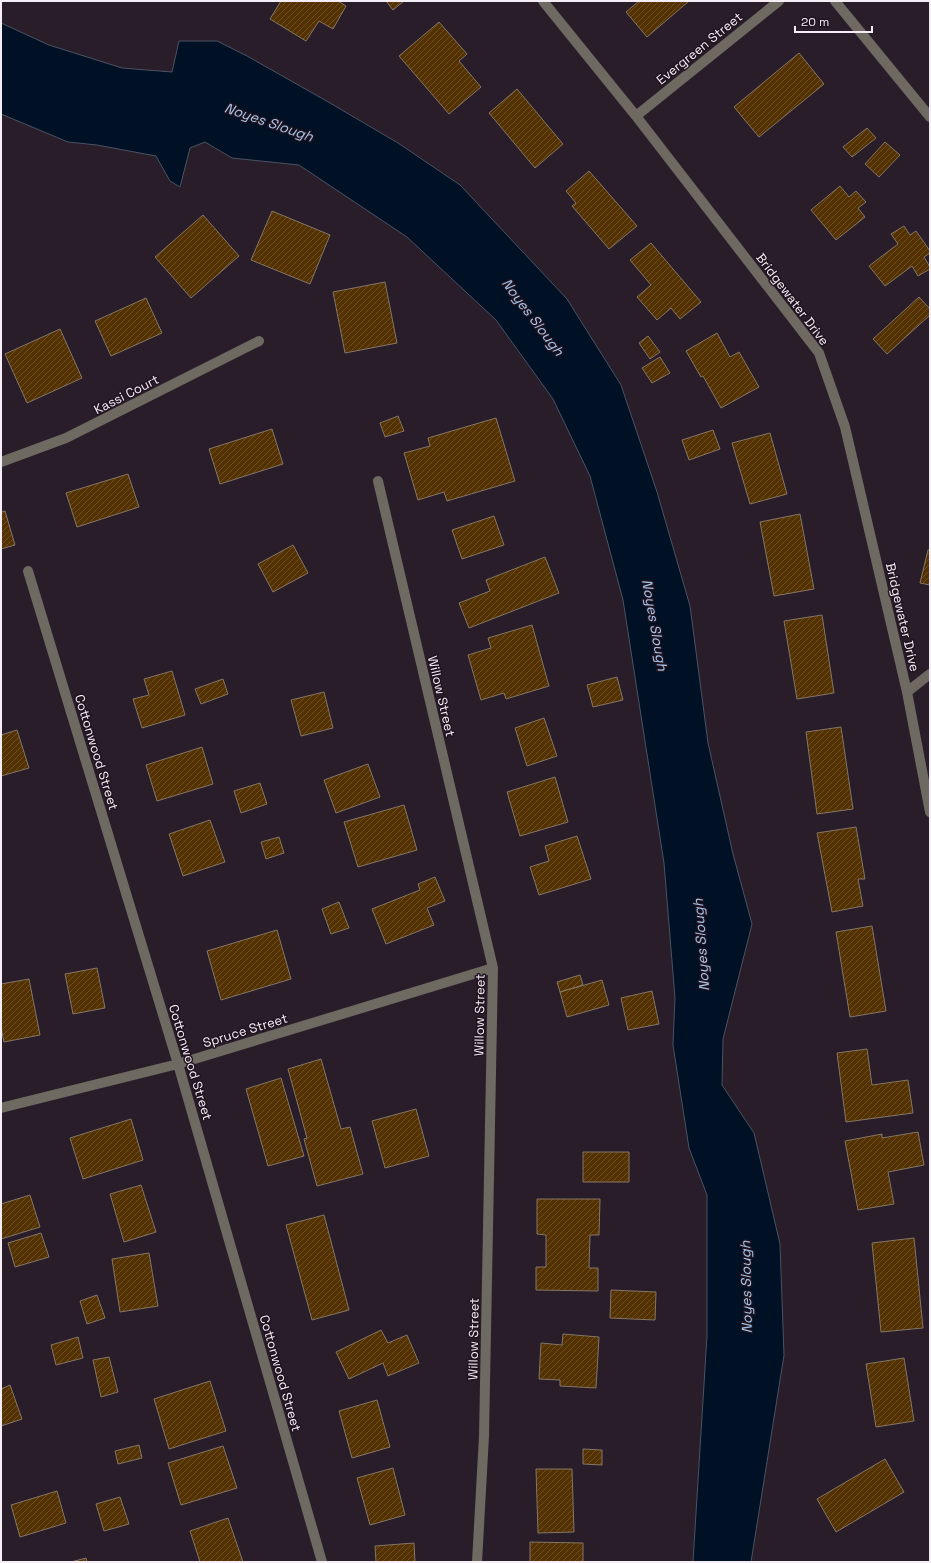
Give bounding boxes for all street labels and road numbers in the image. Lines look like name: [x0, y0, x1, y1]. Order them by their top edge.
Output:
street label: Evergreen Street: [653, 8, 746, 88]
street label: Bridgewater Drive: [752, 250, 833, 349]
street label: Kassi Court: [91, 371, 162, 418]
street label: Bridgewater Drive: [882, 561, 923, 673]
street label: Willow Street: [424, 654, 459, 738]
street label: Cottonwood Street: [71, 692, 122, 812]
street label: Willow Street: [470, 974, 489, 1056]
street label: Cottonwood Street: [165, 1002, 216, 1122]
street label: Spruce Street: [201, 1010, 290, 1051]
street label: Willow Street: [464, 1298, 483, 1380]
street label: Cottonwood Street: [256, 1313, 305, 1433]

